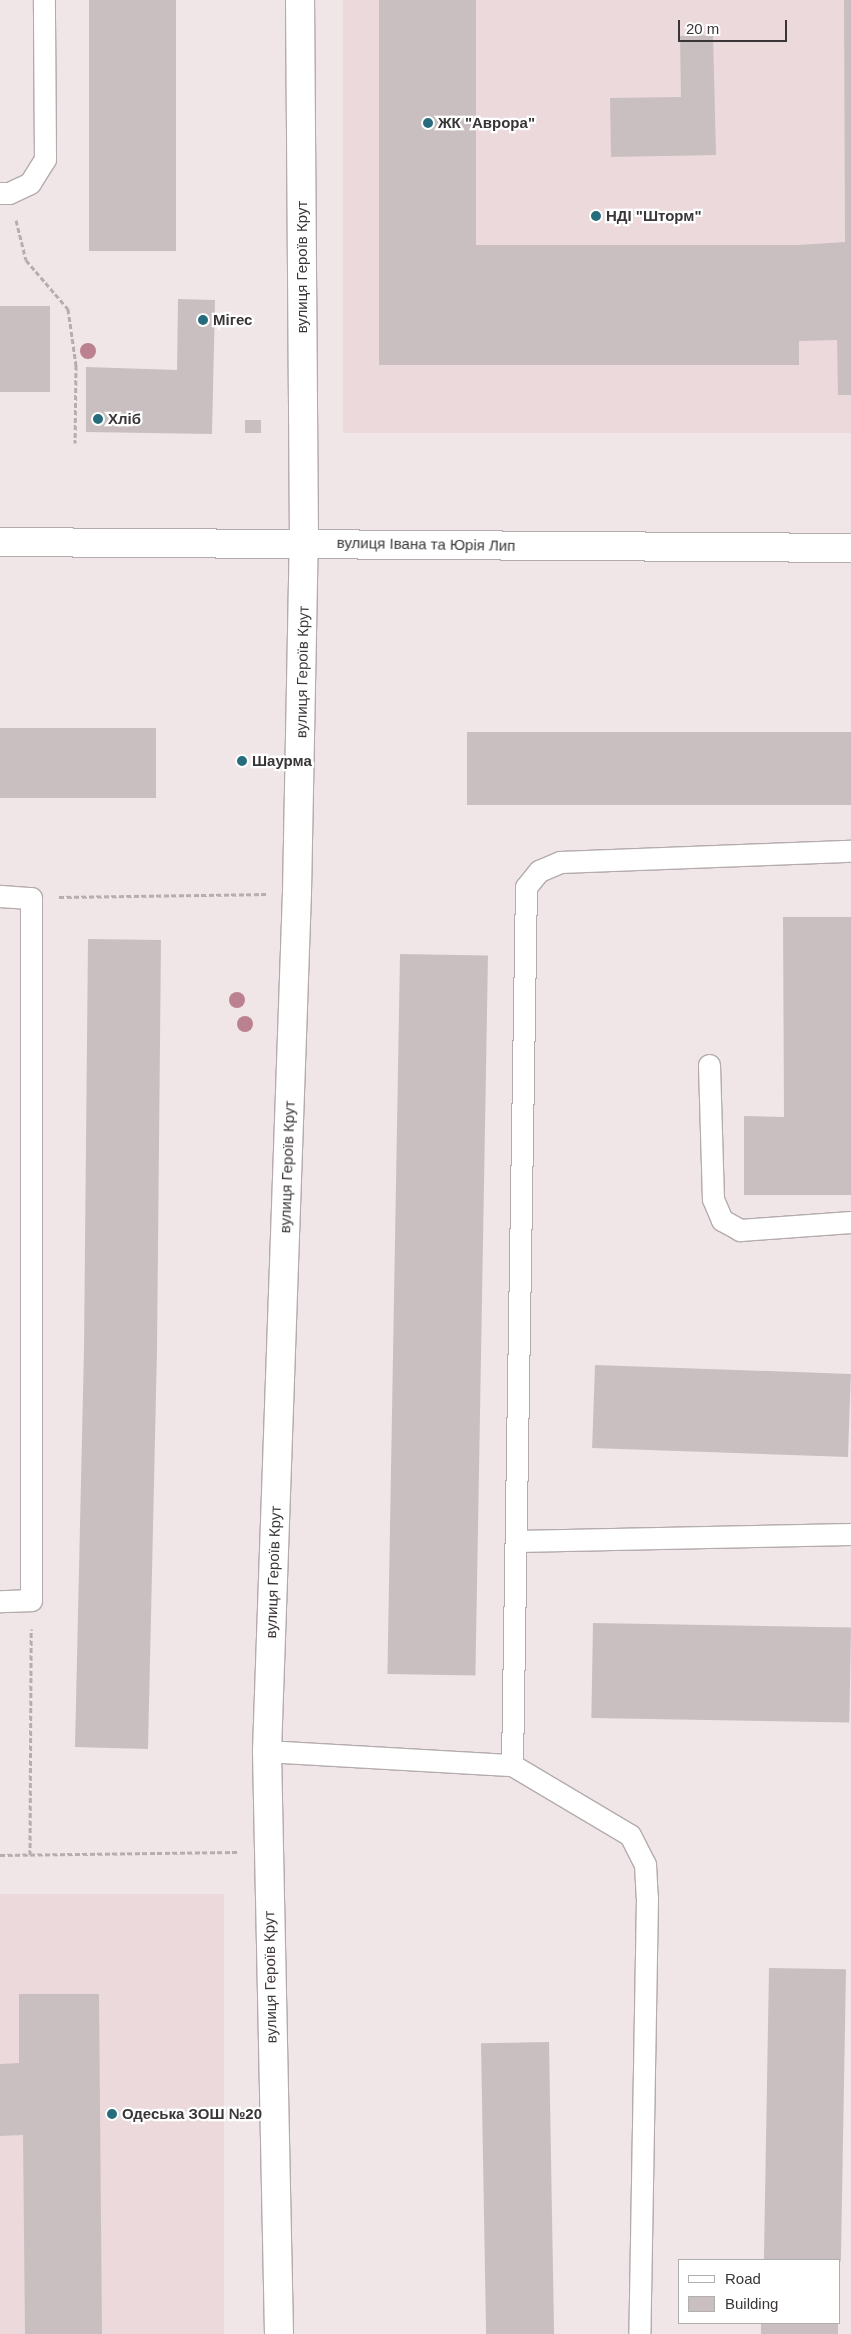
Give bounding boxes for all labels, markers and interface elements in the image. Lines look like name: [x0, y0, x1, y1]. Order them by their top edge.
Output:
scale bar: [681, 10, 790, 42]
text: 20 m: [686, 20, 719, 37]
place label: ЖК "Аврора": [438, 114, 535, 132]
marker: ЖК "Аврора": [422, 117, 434, 129]
street label: вулиця Героїв Крут: [293, 201, 311, 333]
place label: НДІ "Шторм": [606, 207, 702, 225]
marker: НДІ "Шторм": [590, 210, 602, 222]
place label: Мігес: [213, 311, 252, 329]
marker: Мігес: [197, 314, 209, 326]
place label: Хліб: [108, 410, 141, 428]
marker: Хліб: [92, 413, 104, 425]
street label: вулиця Івана та Юрія Лип: [337, 533, 515, 555]
street label: вулиця Героїв Крут: [292, 606, 312, 738]
place label: Шаурма: [252, 752, 312, 770]
marker: Шаурма: [236, 755, 248, 767]
street label: вулиця Героїв Крут: [276, 1100, 298, 1234]
street label: вулиця Героїв Крут: [262, 1505, 284, 1639]
street label: вулиця Героїв Крут: [260, 1911, 280, 2043]
place label: Одеська ЗОШ №20: [122, 2105, 262, 2123]
marker: Одеська ЗОШ №20: [106, 2108, 118, 2120]
legend: [678, 2259, 841, 2324]
text: Road: [725, 2270, 761, 2287]
text: Building: [725, 2295, 778, 2312]

